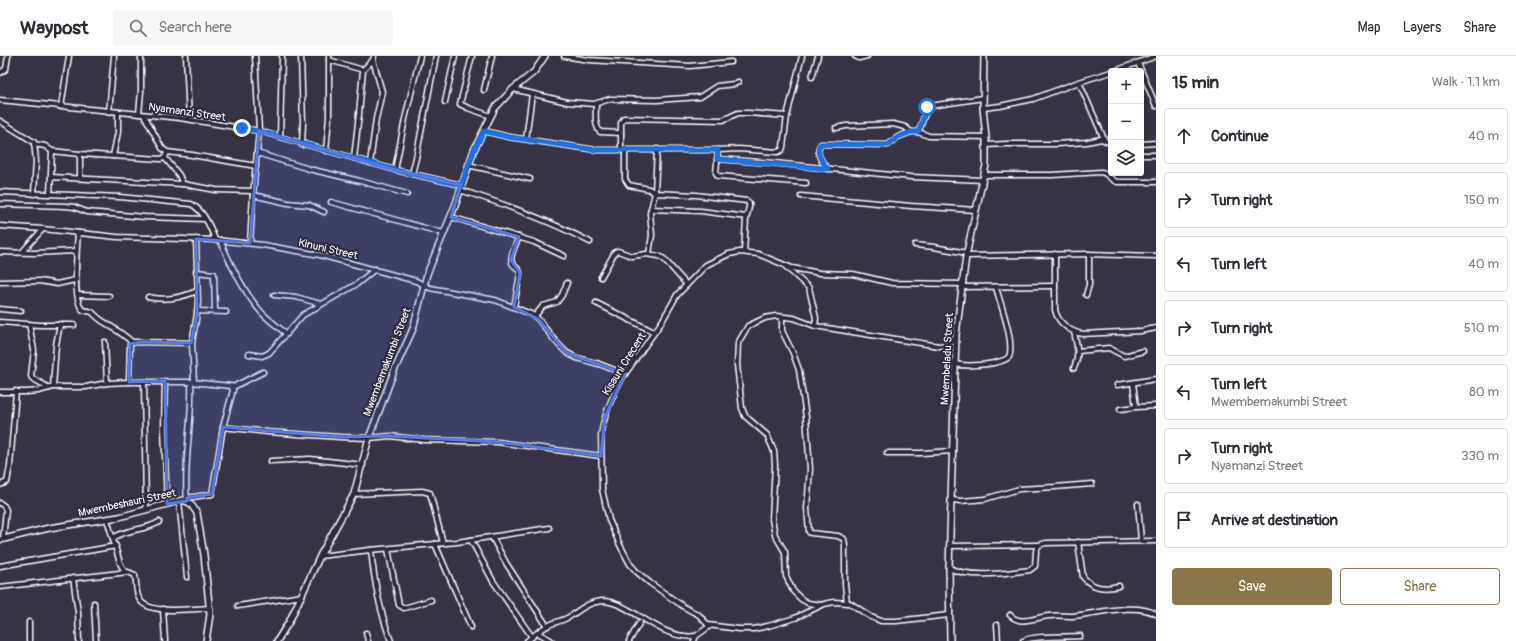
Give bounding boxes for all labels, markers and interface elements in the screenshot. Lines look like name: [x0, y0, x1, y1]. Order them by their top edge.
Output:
search box: [113, 10, 393, 46]
text: Waypost: [20, 16, 89, 40]
icon: search: [127, 17, 149, 39]
text: Search here: [159, 18, 232, 37]
text: Map: [1358, 19, 1381, 36]
text: Layers: [1403, 19, 1441, 36]
text: Share: [1463, 19, 1496, 36]
map controls: [1108, 68, 1144, 176]
button: +: [1108, 68, 1144, 104]
text: 15 min: [1172, 72, 1219, 93]
text: Walk · 1.1 km: [1432, 74, 1500, 90]
route start: [918, 98, 936, 116]
street label: Nyamanzi Street: [148, 100, 227, 124]
button: −: [1108, 104, 1144, 140]
route end: [233, 119, 251, 137]
icon: ahead: [1173, 125, 1195, 147]
text: Continue: [1211, 127, 1269, 146]
text: 40 m: [1468, 128, 1499, 144]
button: layers: [1108, 140, 1144, 176]
icon: right: [1173, 189, 1195, 211]
text: Turn right: [1211, 191, 1272, 210]
text: 150 m: [1464, 192, 1499, 208]
street label: Kinuni Street: [297, 236, 360, 262]
icon: left: [1173, 253, 1195, 275]
text: Turn left: [1211, 255, 1267, 274]
text: 40 m: [1468, 256, 1499, 272]
street label: Mwembemakumbi Street: [360, 305, 414, 418]
street label: Mwembeladu Street: [938, 312, 956, 405]
icon: right: [1173, 317, 1195, 339]
text: Turn right: [1211, 319, 1272, 338]
text: 510 m: [1464, 320, 1499, 336]
street label: Kisauni Crecent: [599, 330, 649, 398]
text: Turn left: [1211, 375, 1267, 394]
icon: left: [1173, 381, 1195, 403]
text: 80 m: [1469, 384, 1499, 400]
text: Mwembemakumbi Street: [1211, 394, 1347, 410]
text: Turn right: [1211, 439, 1272, 458]
icon: right: [1173, 445, 1195, 467]
text: 330 m: [1461, 448, 1499, 464]
text: Nyamanzi Street: [1211, 458, 1303, 474]
street label: Mwembeshauri Street: [77, 486, 178, 520]
icon: arrive: [1173, 509, 1195, 531]
text: Arrive at destination: [1211, 511, 1338, 530]
button: Save: [1172, 568, 1332, 605]
button: Share: [1340, 568, 1500, 605]

